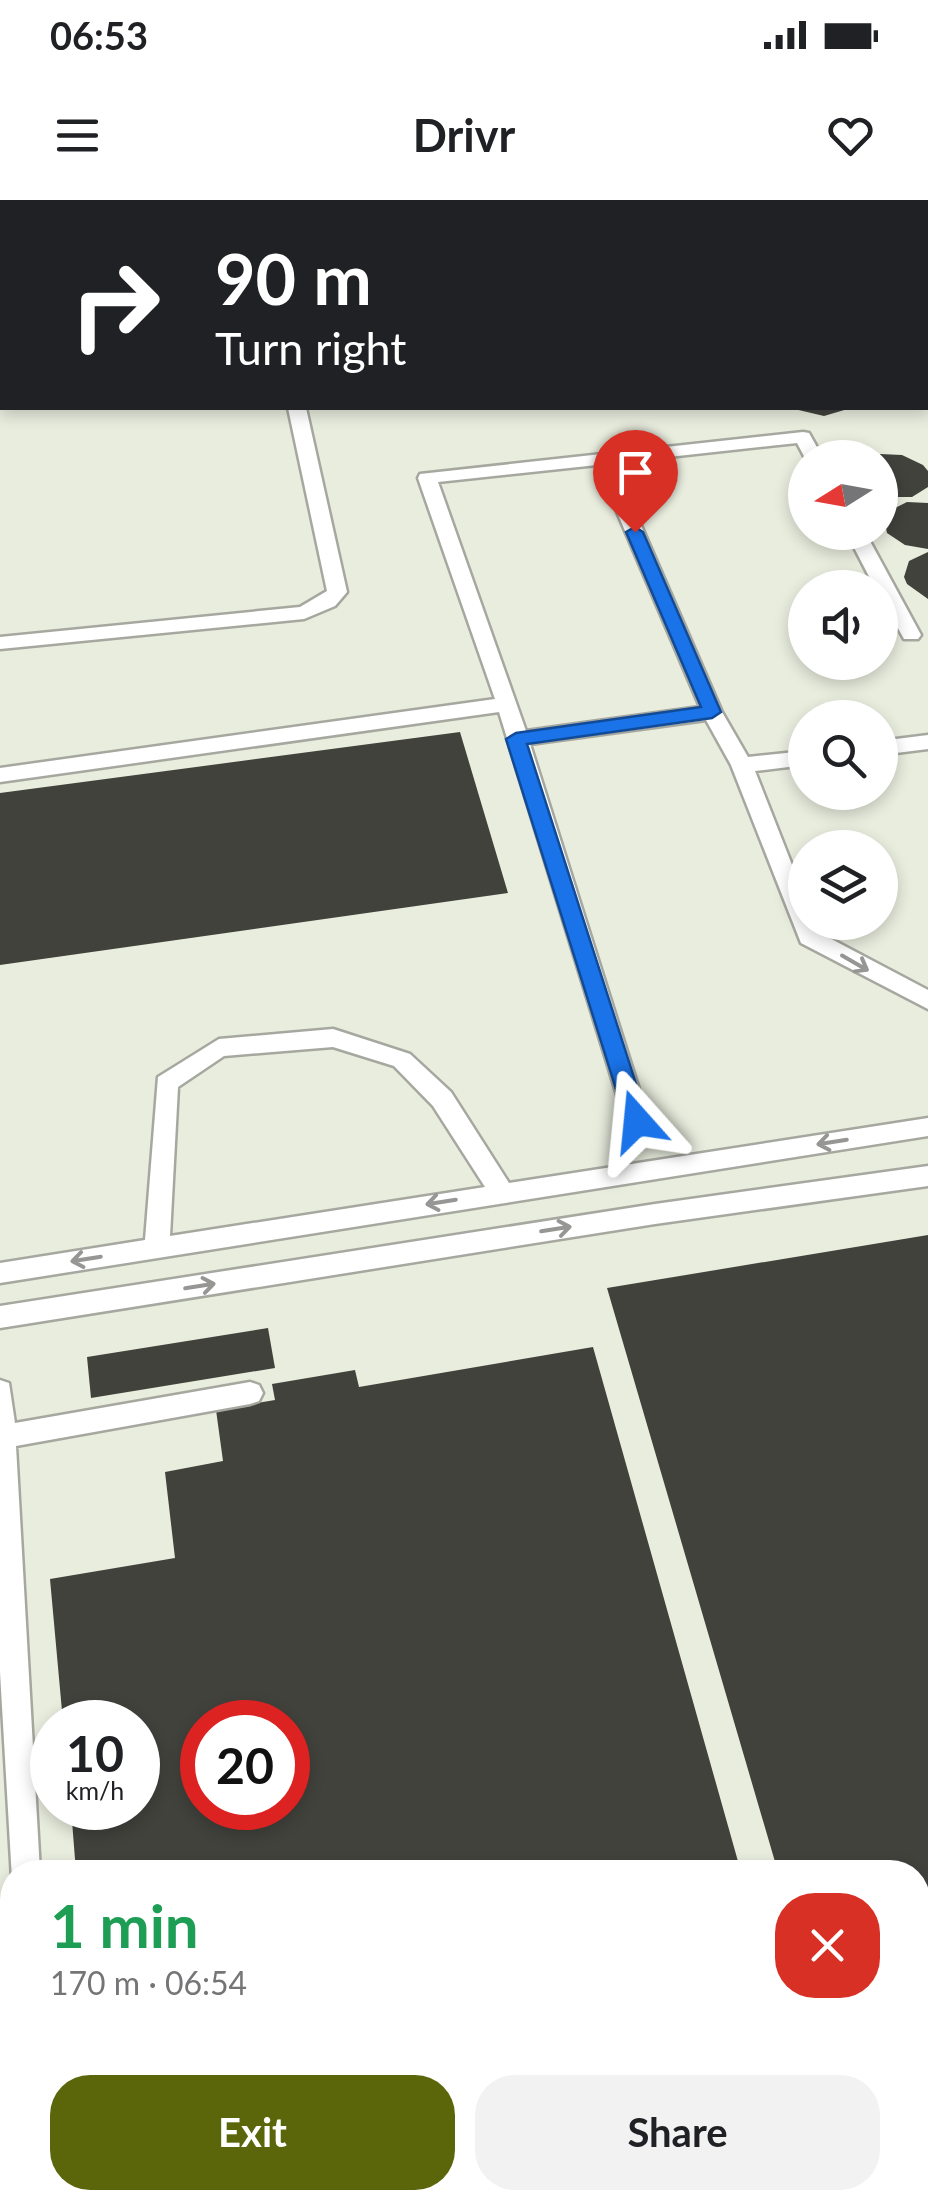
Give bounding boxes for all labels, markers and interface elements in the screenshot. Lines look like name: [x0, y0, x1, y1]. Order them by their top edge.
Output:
text: 06:53: [50, 12, 148, 58]
icon: menu: [50, 108, 105, 163]
text: Drivr: [413, 108, 515, 162]
icon: heart: [823, 108, 878, 163]
text: 90 m: [215, 236, 372, 320]
icon: right: [50, 240, 180, 370]
text: Turn right: [215, 321, 406, 375]
pin: [593, 430, 678, 533]
north arrow: [788, 440, 898, 550]
map controls: [788, 440, 898, 940]
icon: arrive: [608, 445, 663, 500]
button: sound: [788, 570, 898, 680]
button: search: [788, 700, 898, 810]
button: layers: [788, 830, 898, 940]
one-way arrow: [840, 954, 869, 974]
position arrow: [585, 1069, 689, 1173]
one-way arrow: [816, 1133, 848, 1151]
one-way arrow: [426, 1194, 458, 1212]
one-way arrow: [539, 1220, 571, 1238]
one-way arrow: [70, 1250, 103, 1269]
one-way arrow: [183, 1276, 216, 1294]
speed limit sign: 20: [180, 1700, 310, 1830]
text: 10: [66, 1723, 124, 1783]
text: km/h: [66, 1775, 124, 1805]
text: 1 min: [50, 1889, 199, 1961]
button: close: [775, 1893, 880, 1998]
text: 170 m · 06:54: [50, 1963, 247, 2002]
button: Exit: [50, 2075, 455, 2190]
button: Share: [475, 2075, 880, 2190]

